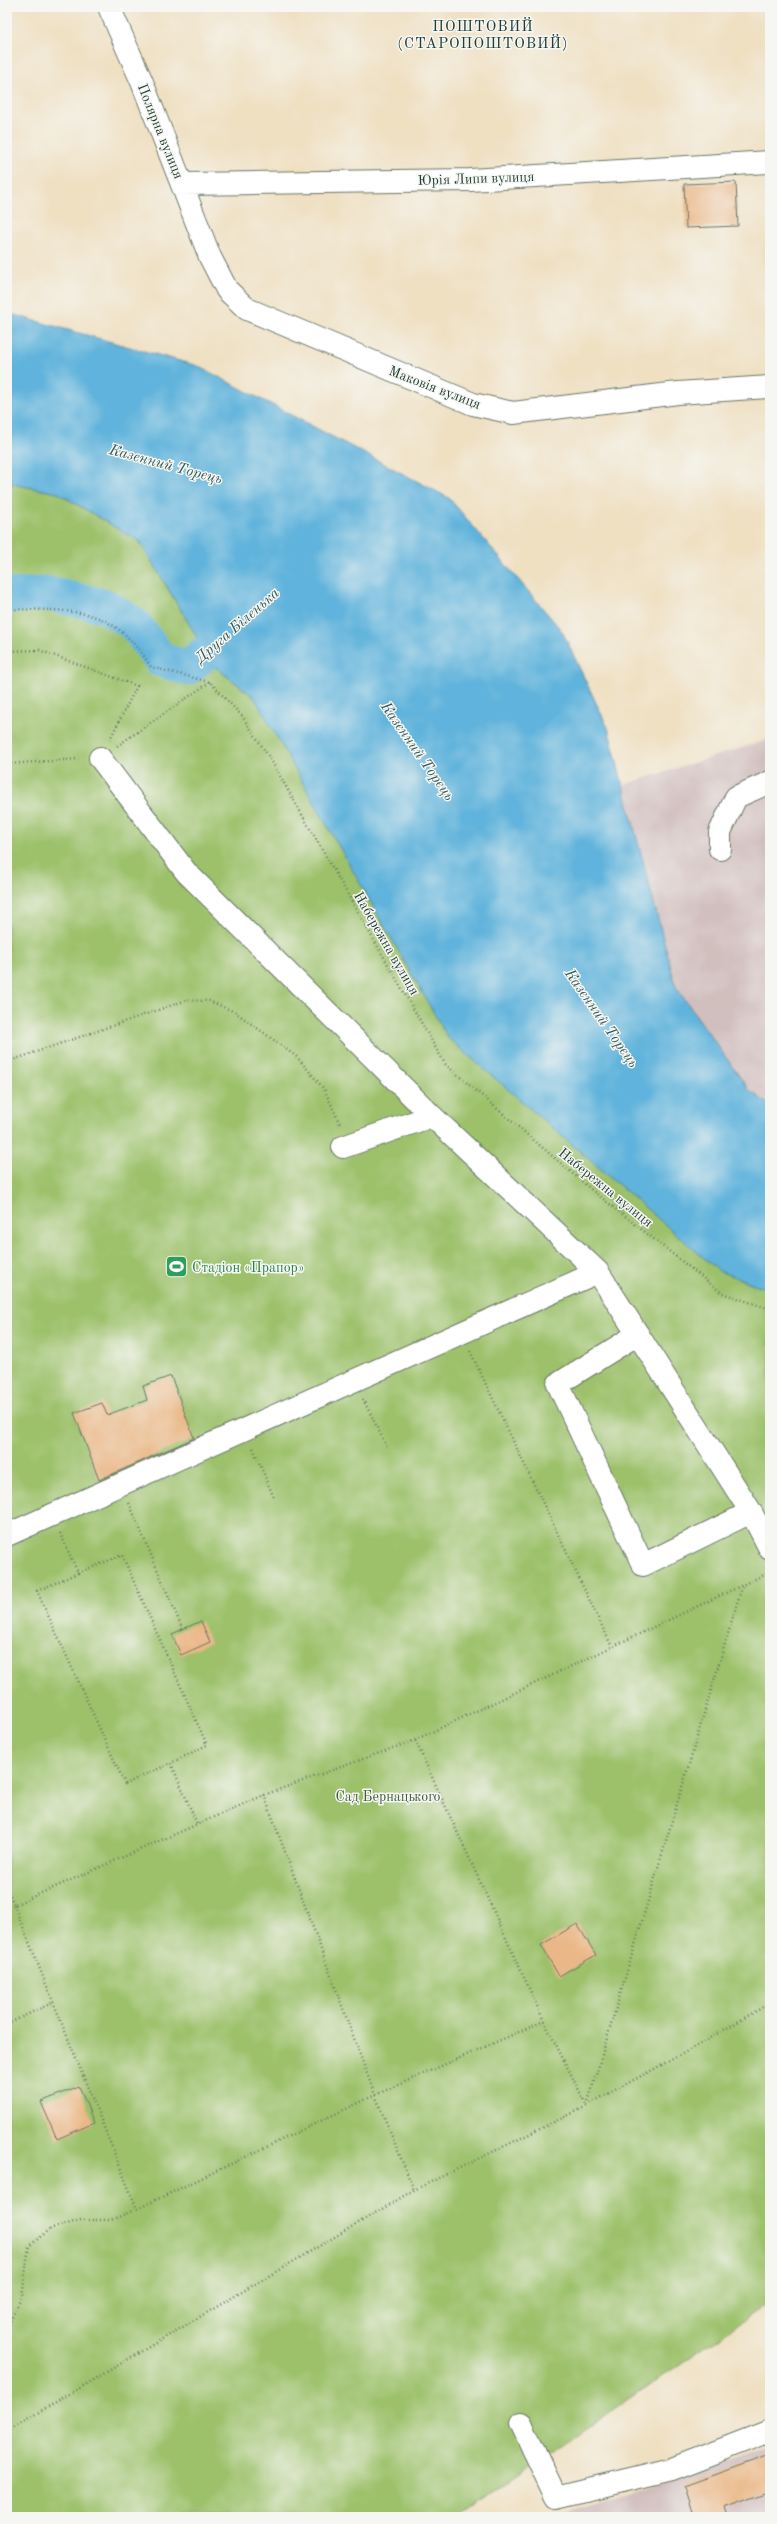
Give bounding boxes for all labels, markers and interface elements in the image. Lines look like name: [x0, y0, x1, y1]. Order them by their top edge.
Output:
district label: ПОШТОВИЙ (СТАРОПОШТОВИЙ): [397, 16, 569, 52]
street label: Полярна вулиця: [135, 82, 185, 181]
street label: Юрія Липи вулиця: [417, 170, 535, 188]
street label: Маковія вулиця: [387, 364, 483, 412]
water label: Казенний Торець: [107, 443, 224, 488]
water label: Друга Біленька: [192, 586, 283, 668]
water label: Казенний Торець: [377, 699, 456, 804]
street label: Набережна вулиця: [351, 890, 421, 997]
water label: Казенний Торець: [561, 966, 640, 1071]
street label: Набережна вулиця: [556, 1146, 655, 1230]
sports icon: Стадіон «Прапор»: [164, 1254, 190, 1280]
place label: Стадіон «Прапор»: [192, 1261, 305, 1275]
park label: Сад Бернацького: [335, 1790, 441, 1804]

